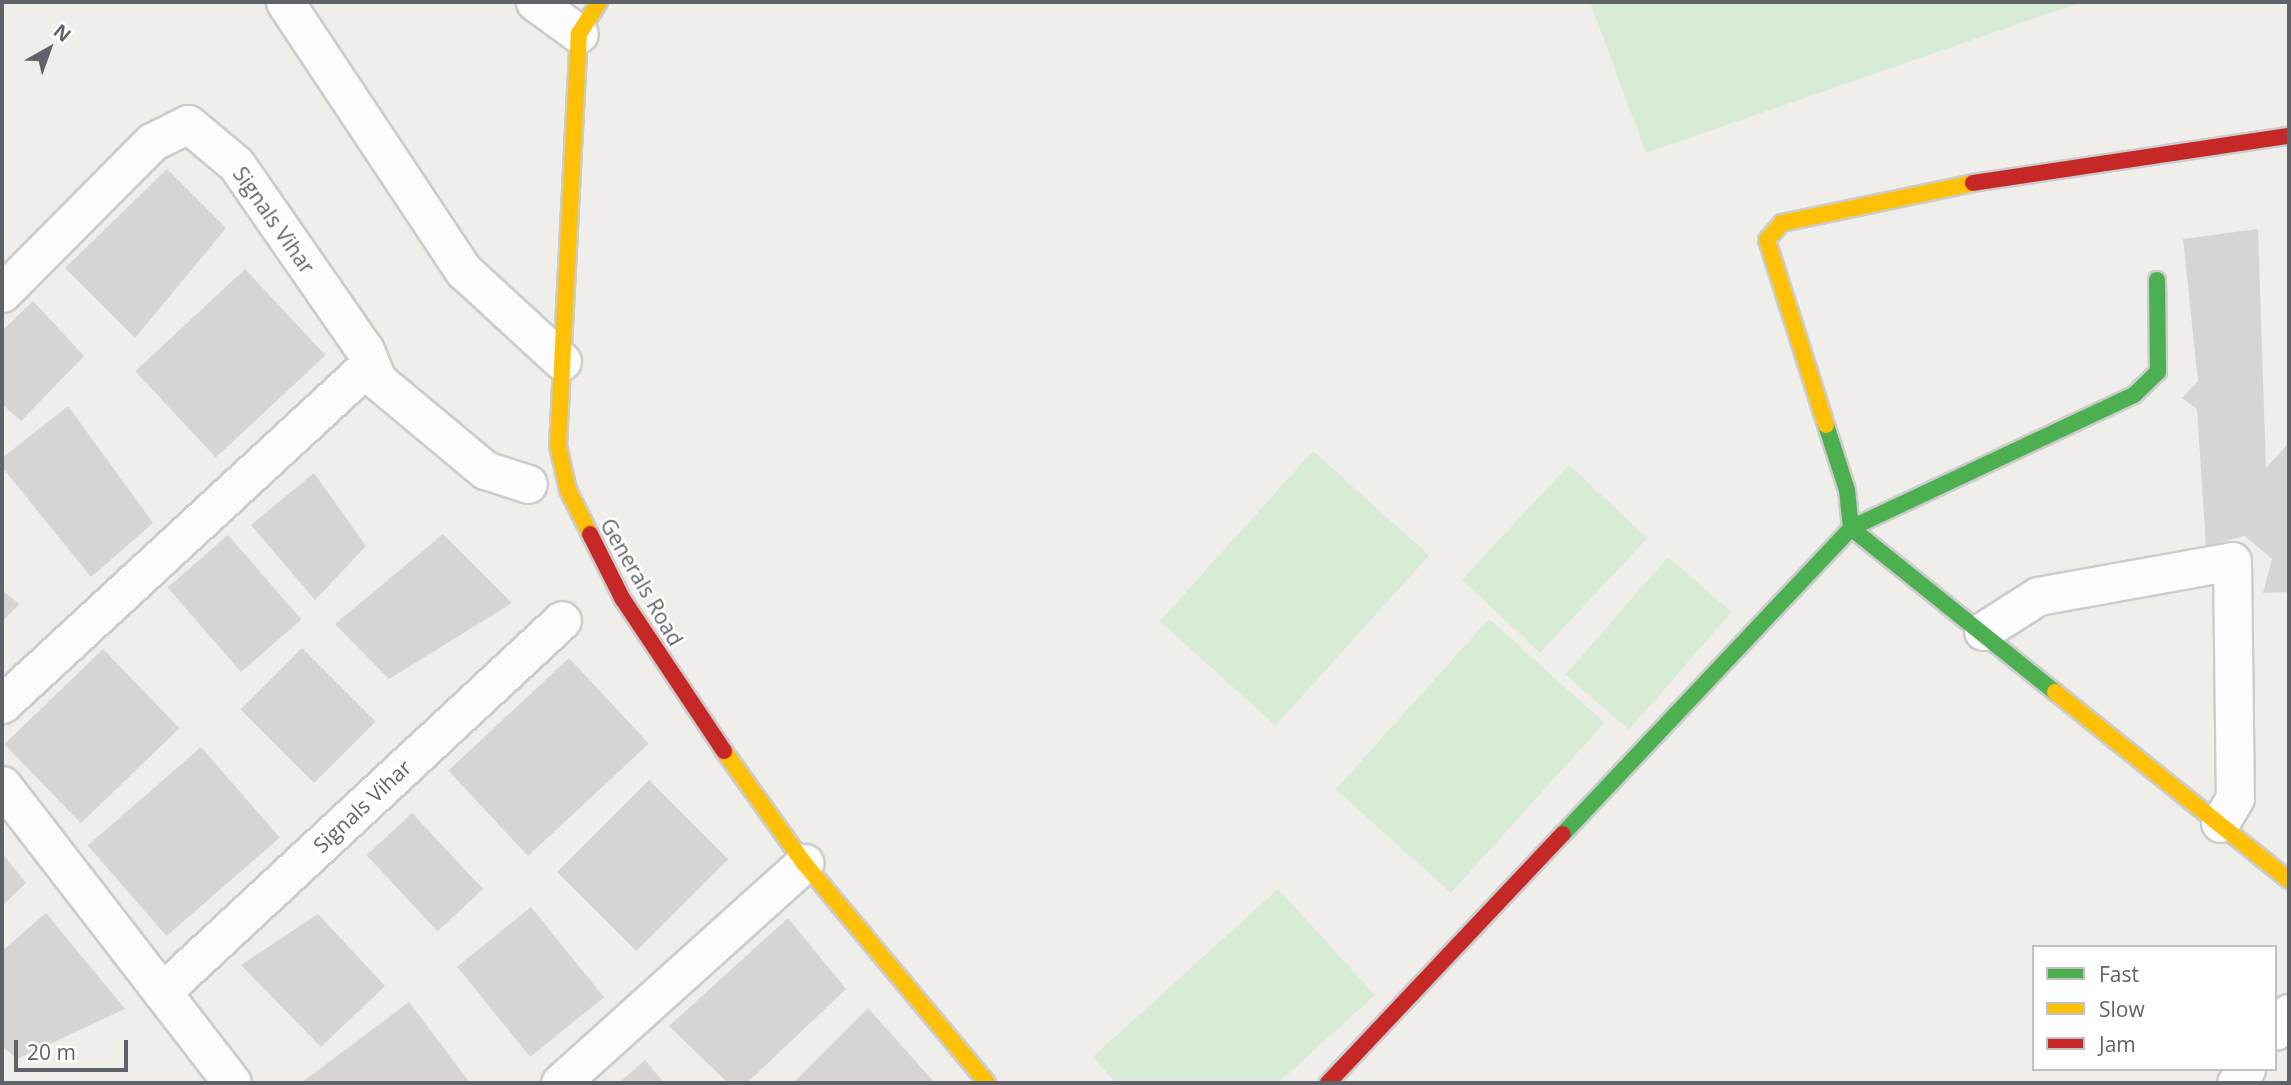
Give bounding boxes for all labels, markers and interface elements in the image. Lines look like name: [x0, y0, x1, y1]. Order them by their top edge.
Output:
north arrow: [14, 14, 84, 84]
text: N: [48, 18, 77, 48]
street label: Signals Vihar: [228, 162, 320, 278]
street label: Generals Road: [595, 514, 689, 650]
street label: Signals Vihar: [308, 754, 416, 858]
legend: [2032, 945, 2277, 1071]
text: Fast: [2099, 960, 2139, 988]
text: Slow: [2099, 995, 2145, 1023]
scale bar: [18, 1026, 131, 1070]
text: Jam: [2099, 1030, 2136, 1058]
text: 20 m: [27, 1038, 76, 1066]

